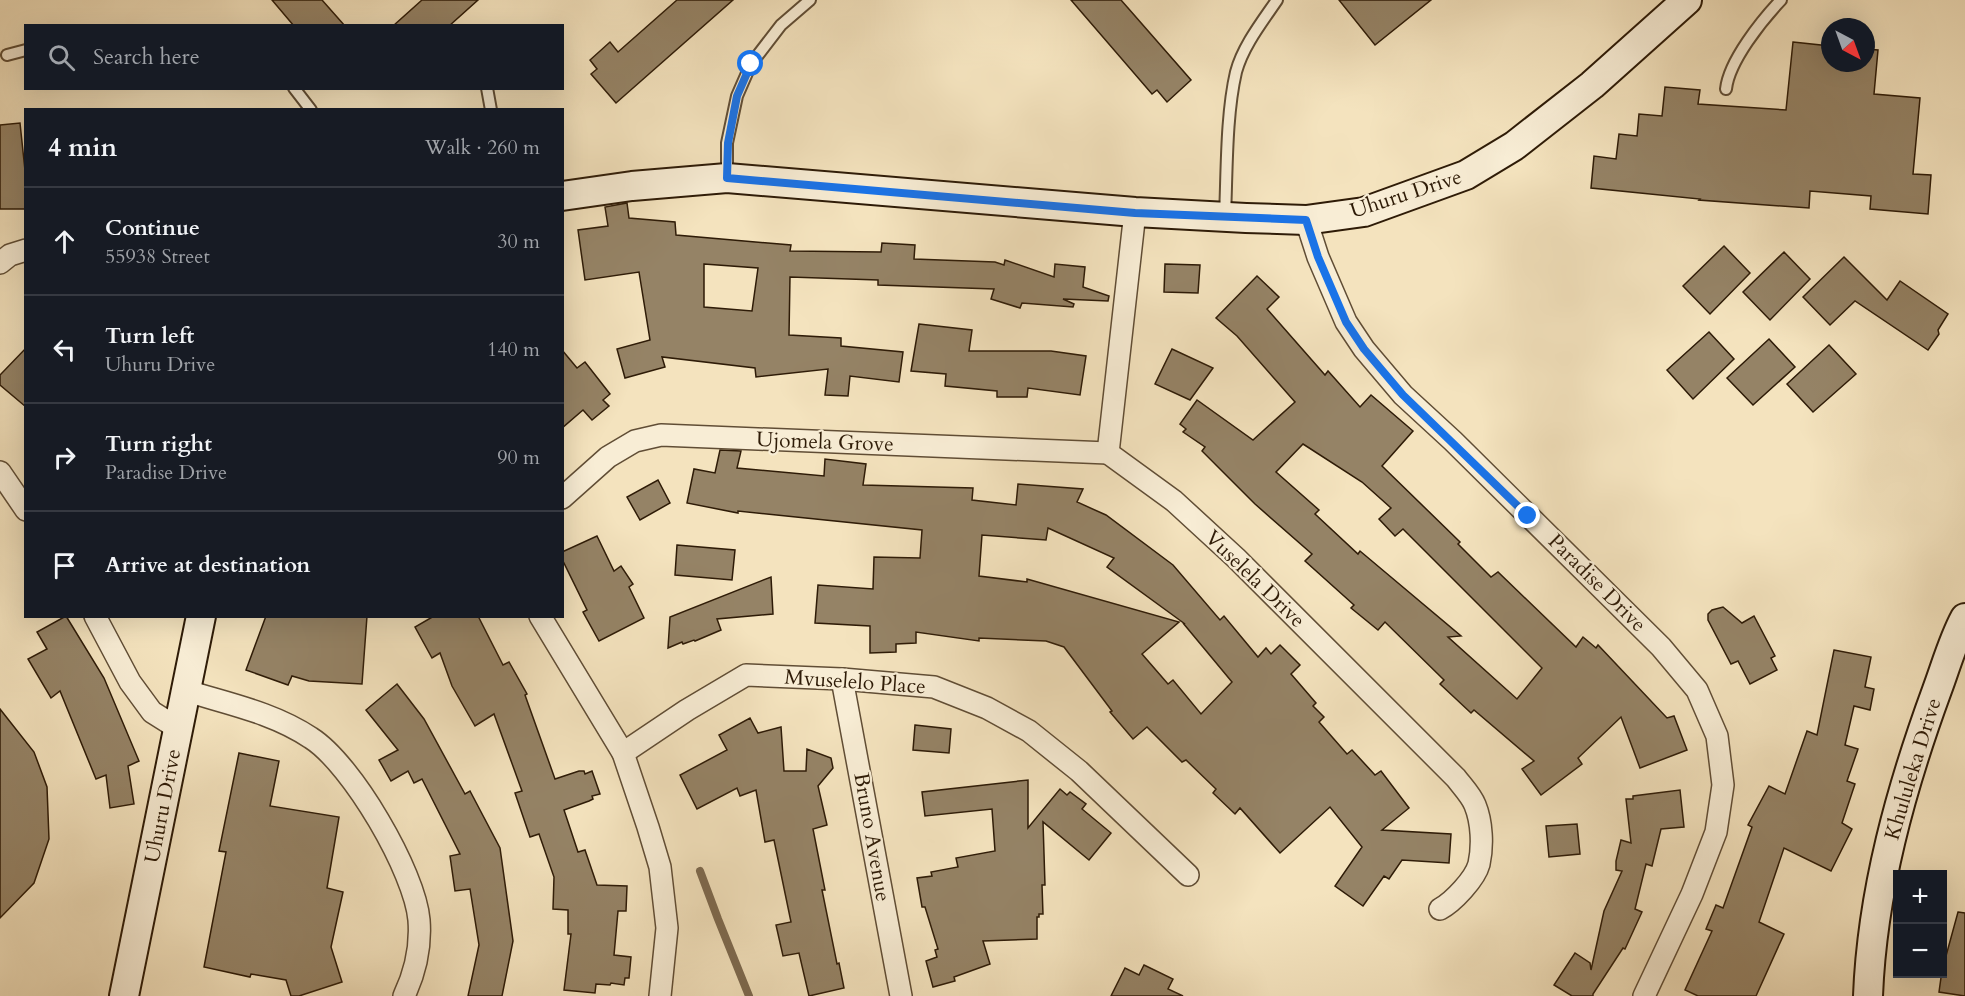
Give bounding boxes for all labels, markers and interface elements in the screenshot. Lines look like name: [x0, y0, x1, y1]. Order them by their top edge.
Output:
north arrow: [1821, 18, 1875, 72]
search box: [24, 24, 564, 90]
icon: search: [45, 41, 78, 74]
text: Search here: [93, 42, 200, 72]
route start: [737, 50, 763, 76]
text: 4 min: [48, 130, 117, 165]
text: Walk · 260 m: [425, 134, 540, 161]
street label: Uhuru Drive: [1346, 162, 1466, 226]
text: Continue: [105, 213, 200, 243]
icon: ahead: [48, 225, 81, 258]
text: 30 m: [497, 228, 540, 255]
text: 55938 Street: [105, 243, 210, 270]
text: Turn left: [105, 321, 194, 351]
icon: left: [48, 333, 81, 366]
text: 140 m: [487, 336, 540, 363]
text: Uhuru Drive: [105, 351, 215, 378]
street label: Ujomela Grove: [756, 425, 894, 459]
text: Turn right: [105, 429, 212, 459]
icon: right: [48, 441, 81, 474]
text: 90 m: [497, 444, 540, 471]
text: Paradise Drive: [105, 459, 227, 486]
route end: [1514, 502, 1540, 528]
street label: Vuselela Drive: [1198, 524, 1312, 634]
street label: Paradise Drive: [1541, 527, 1653, 639]
icon: arrive: [48, 549, 81, 582]
text: Arrive at destination: [105, 550, 310, 580]
street label: Mvuselelo Place: [783, 663, 927, 701]
street label: Khululeka Drive: [1878, 694, 1948, 844]
street label: Uhuru Drive: [138, 746, 188, 866]
street label: Bruno Avenue: [846, 770, 898, 904]
map controls: [1893, 870, 1947, 978]
button: +: [1893, 870, 1947, 924]
button: −: [1893, 924, 1947, 978]

